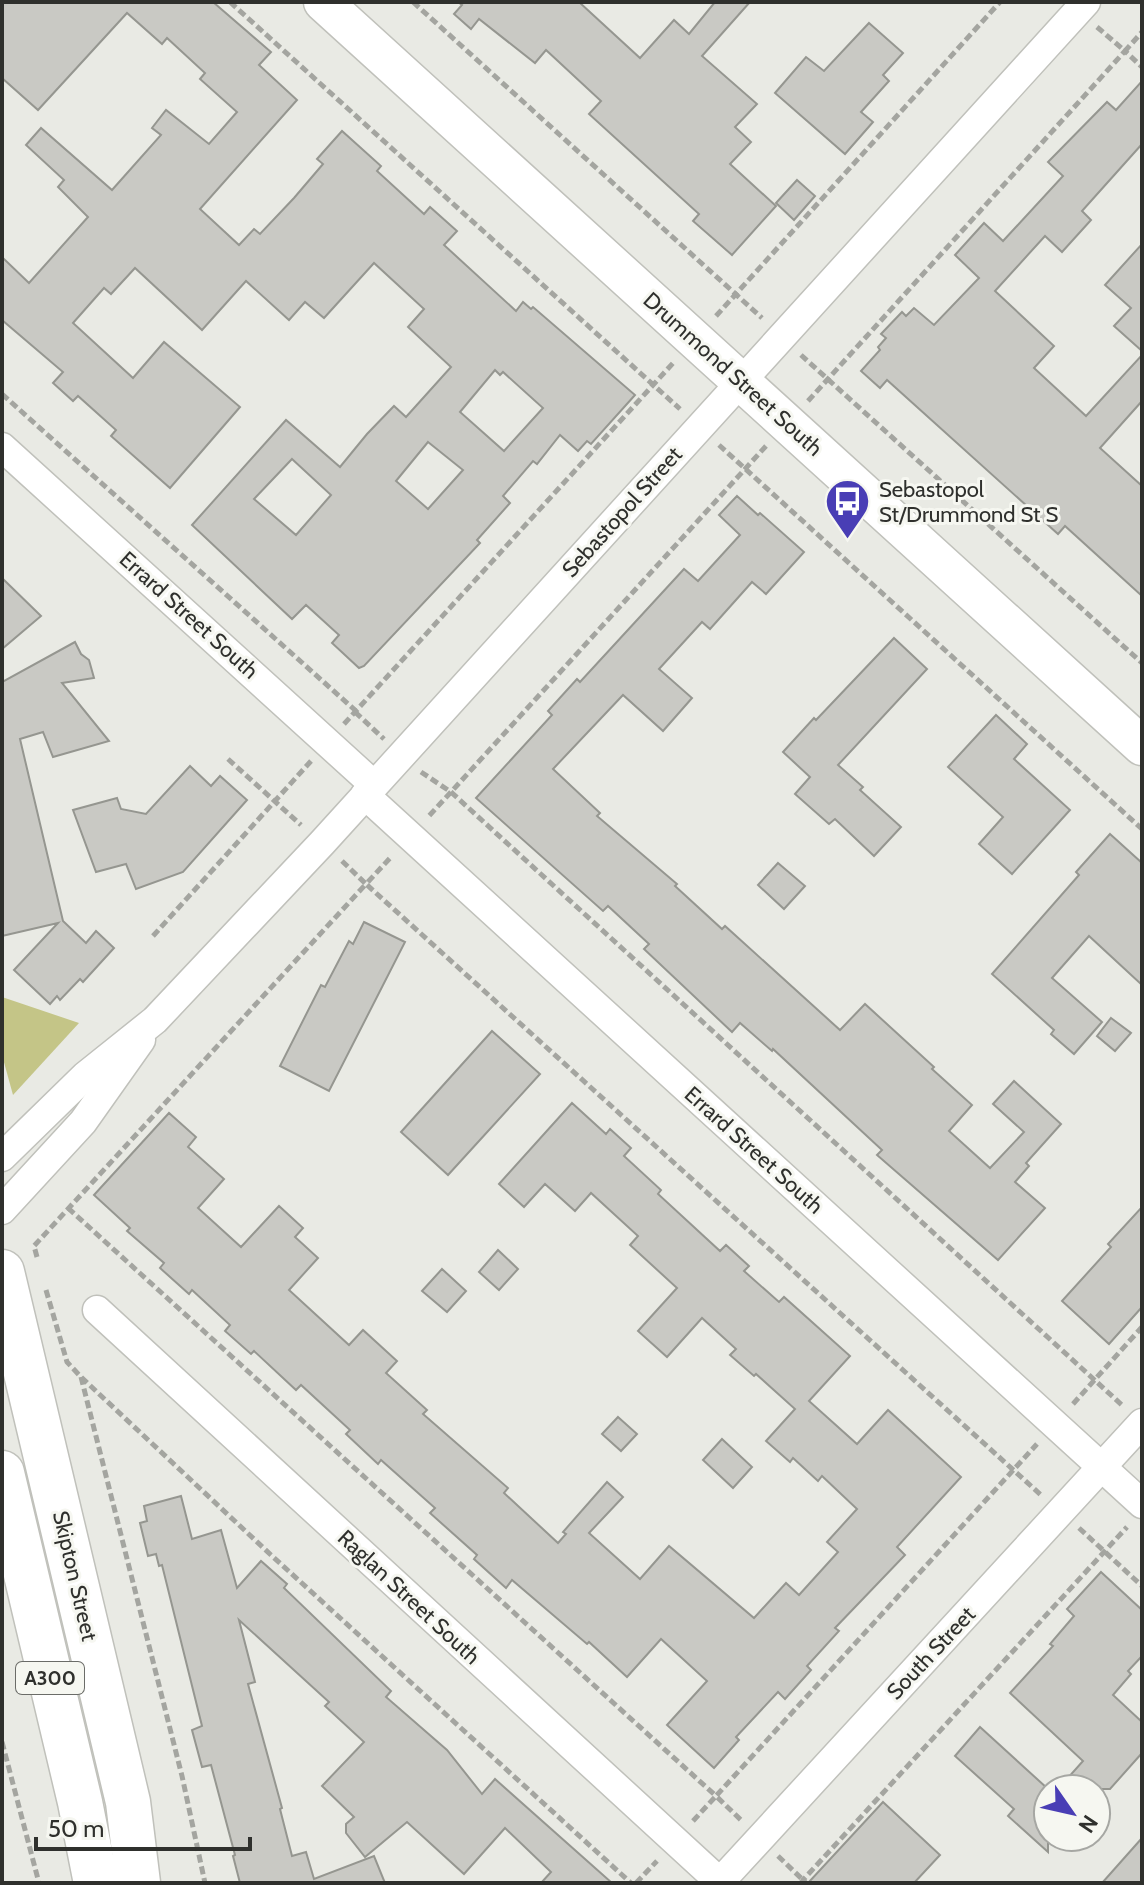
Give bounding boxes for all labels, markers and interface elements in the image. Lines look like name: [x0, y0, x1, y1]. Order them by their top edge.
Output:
street label: Drummond Street South: [638, 286, 828, 462]
street label: Sebastopol Street: [556, 441, 688, 583]
place label: Sebastopol St/Drummond St S: [879, 476, 1058, 528]
bus stop icon: Sebastopol St/Drummond St S: [824, 478, 872, 541]
street label: Errard Street South: [114, 546, 264, 684]
street label: Errard Street South: [679, 1081, 829, 1219]
street label: Skipton Street: [47, 1508, 103, 1644]
street label: Raglan Street South: [332, 1524, 486, 1670]
street label: South Street: [881, 1600, 981, 1705]
road number: A300: [16, 1662, 84, 1694]
north arrow: [1032, 1773, 1112, 1853]
scale bar: [36, 1801, 250, 1851]
text: N: [1073, 1810, 1104, 1838]
text: 50 m: [48, 1814, 104, 1843]

